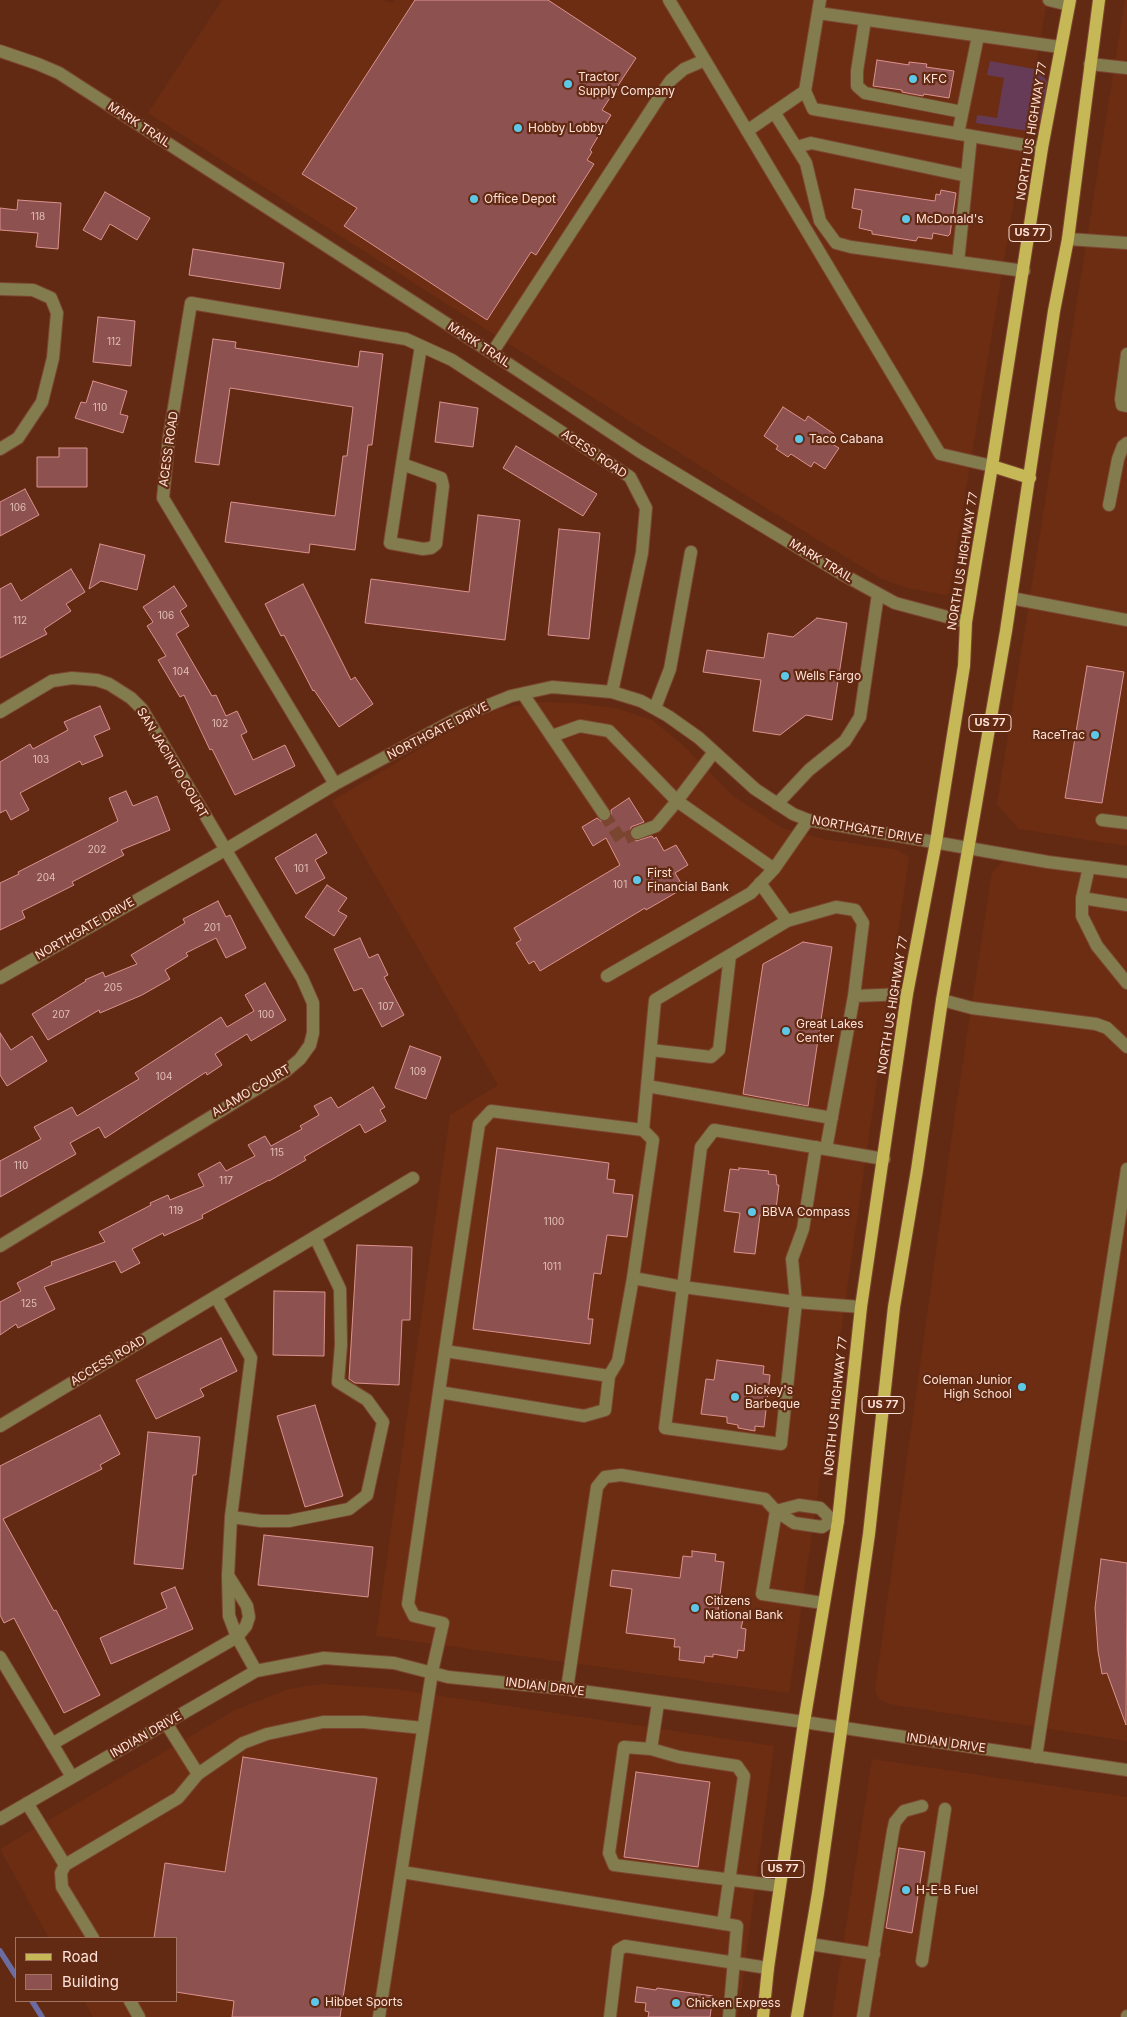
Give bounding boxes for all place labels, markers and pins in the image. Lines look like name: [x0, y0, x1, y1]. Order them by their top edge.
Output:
place label: Tractor Supply Company: [578, 70, 675, 98]
place label: KFC: [923, 72, 947, 86]
marker: KFC: [907, 73, 919, 85]
marker: Tractor Supply Company: [562, 78, 574, 90]
place label: Hobby Lobby: [528, 121, 604, 135]
marker: Hobby Lobby: [512, 122, 524, 134]
place label: Office Depot: [484, 192, 556, 206]
marker: Office Depot: [468, 193, 480, 205]
place label: McDonald's: [916, 212, 984, 226]
marker: McDonald's: [900, 213, 912, 225]
place label: Taco Cabana: [809, 432, 884, 446]
marker: Taco Cabana: [793, 433, 805, 445]
place label: Wells Fargo: [795, 669, 861, 683]
marker: Wells Fargo: [779, 670, 791, 682]
place label: RaceTrac: [1033, 728, 1085, 742]
marker: RaceTrac: [1089, 729, 1101, 741]
place label: First Financial Bank: [647, 866, 729, 894]
marker: First Financial Bank: [631, 874, 643, 886]
place label: Great Lakes Center: [796, 1017, 864, 1045]
marker: Great Lakes Center: [780, 1025, 792, 1037]
place label: BBVA Compass: [762, 1205, 850, 1219]
marker: BBVA Compass: [746, 1206, 758, 1218]
place label: Coleman Junior High School: [923, 1373, 1012, 1401]
marker: Coleman Junior High School: [1016, 1381, 1028, 1393]
place label: Dickey's Barbeque: [745, 1383, 800, 1411]
marker: Dickey's Barbeque: [729, 1391, 741, 1403]
place label: Citizens National Bank: [705, 1594, 783, 1622]
marker: Citizens National Bank: [689, 1602, 701, 1614]
place label: H-E-B Fuel: [916, 1883, 978, 1897]
marker: H-E-B Fuel: [900, 1884, 912, 1896]
place label: Hibbet Sports: [325, 1995, 403, 2009]
marker: Hibbet Sports: [309, 1996, 321, 2008]
place label: Chicken Express: [686, 1996, 780, 2010]
marker: Chicken Express: [670, 1997, 682, 2009]

